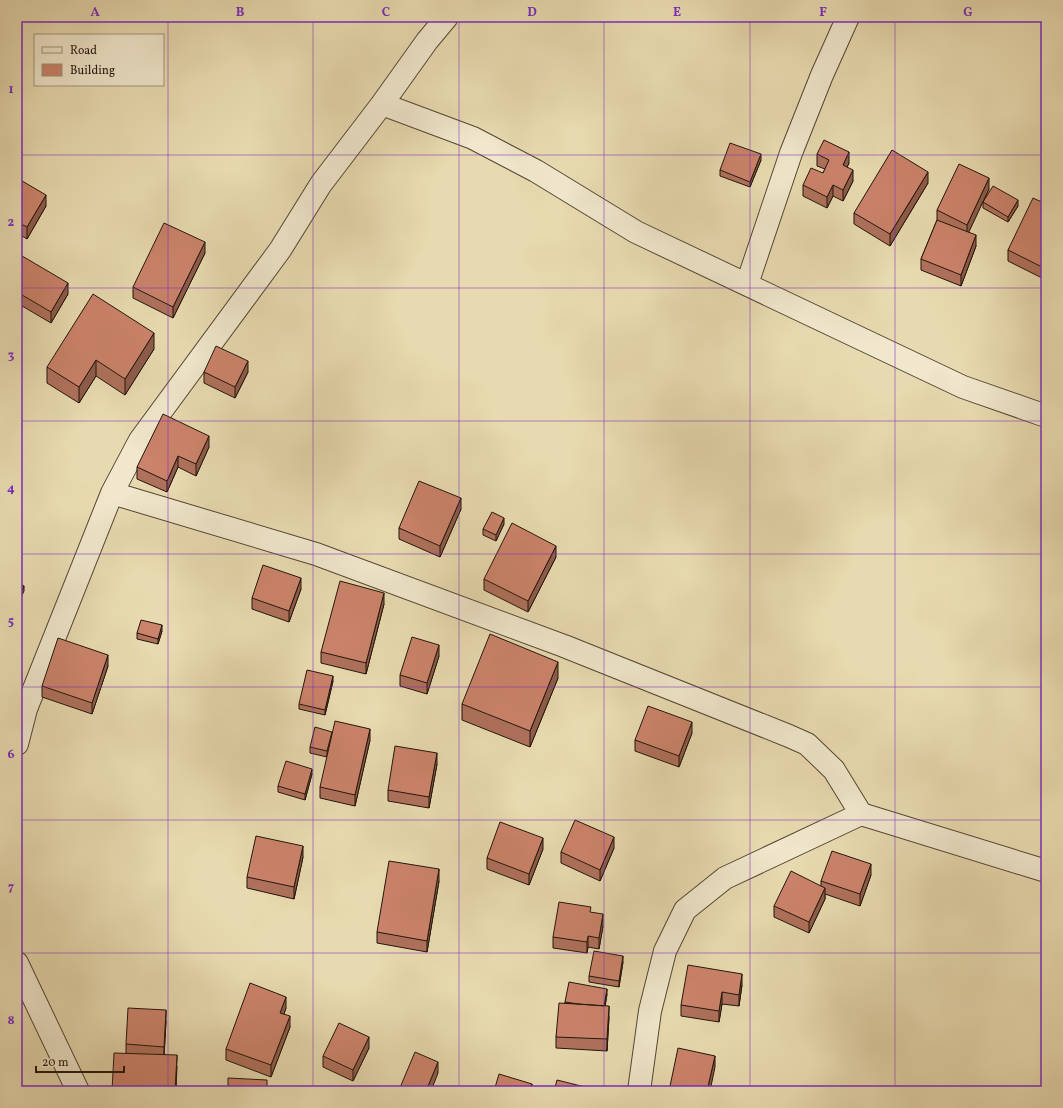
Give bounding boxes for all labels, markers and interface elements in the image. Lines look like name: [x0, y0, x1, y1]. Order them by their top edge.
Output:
text: A: [90, 4, 100, 22]
text: B: [236, 4, 245, 22]
text: C: [382, 4, 390, 22]
text: D: [527, 4, 537, 22]
text: E: [673, 4, 681, 22]
text: F: [819, 4, 827, 22]
text: G: [963, 4, 973, 22]
legend: [34, 34, 164, 86]
text: Road: [70, 43, 97, 59]
text: Building: [70, 63, 115, 79]
text: 1: [8, 81, 14, 99]
text: 2: [8, 214, 15, 232]
text: 3: [8, 347, 15, 365]
text: 4: [7, 480, 15, 498]
text: 5: [8, 613, 14, 631]
text: 6: [7, 746, 15, 764]
text: 7: [8, 879, 14, 897]
text: 8: [7, 1012, 15, 1030]
scale bar: [36, 1048, 124, 1074]
text: 20 m: [42, 1055, 69, 1071]

